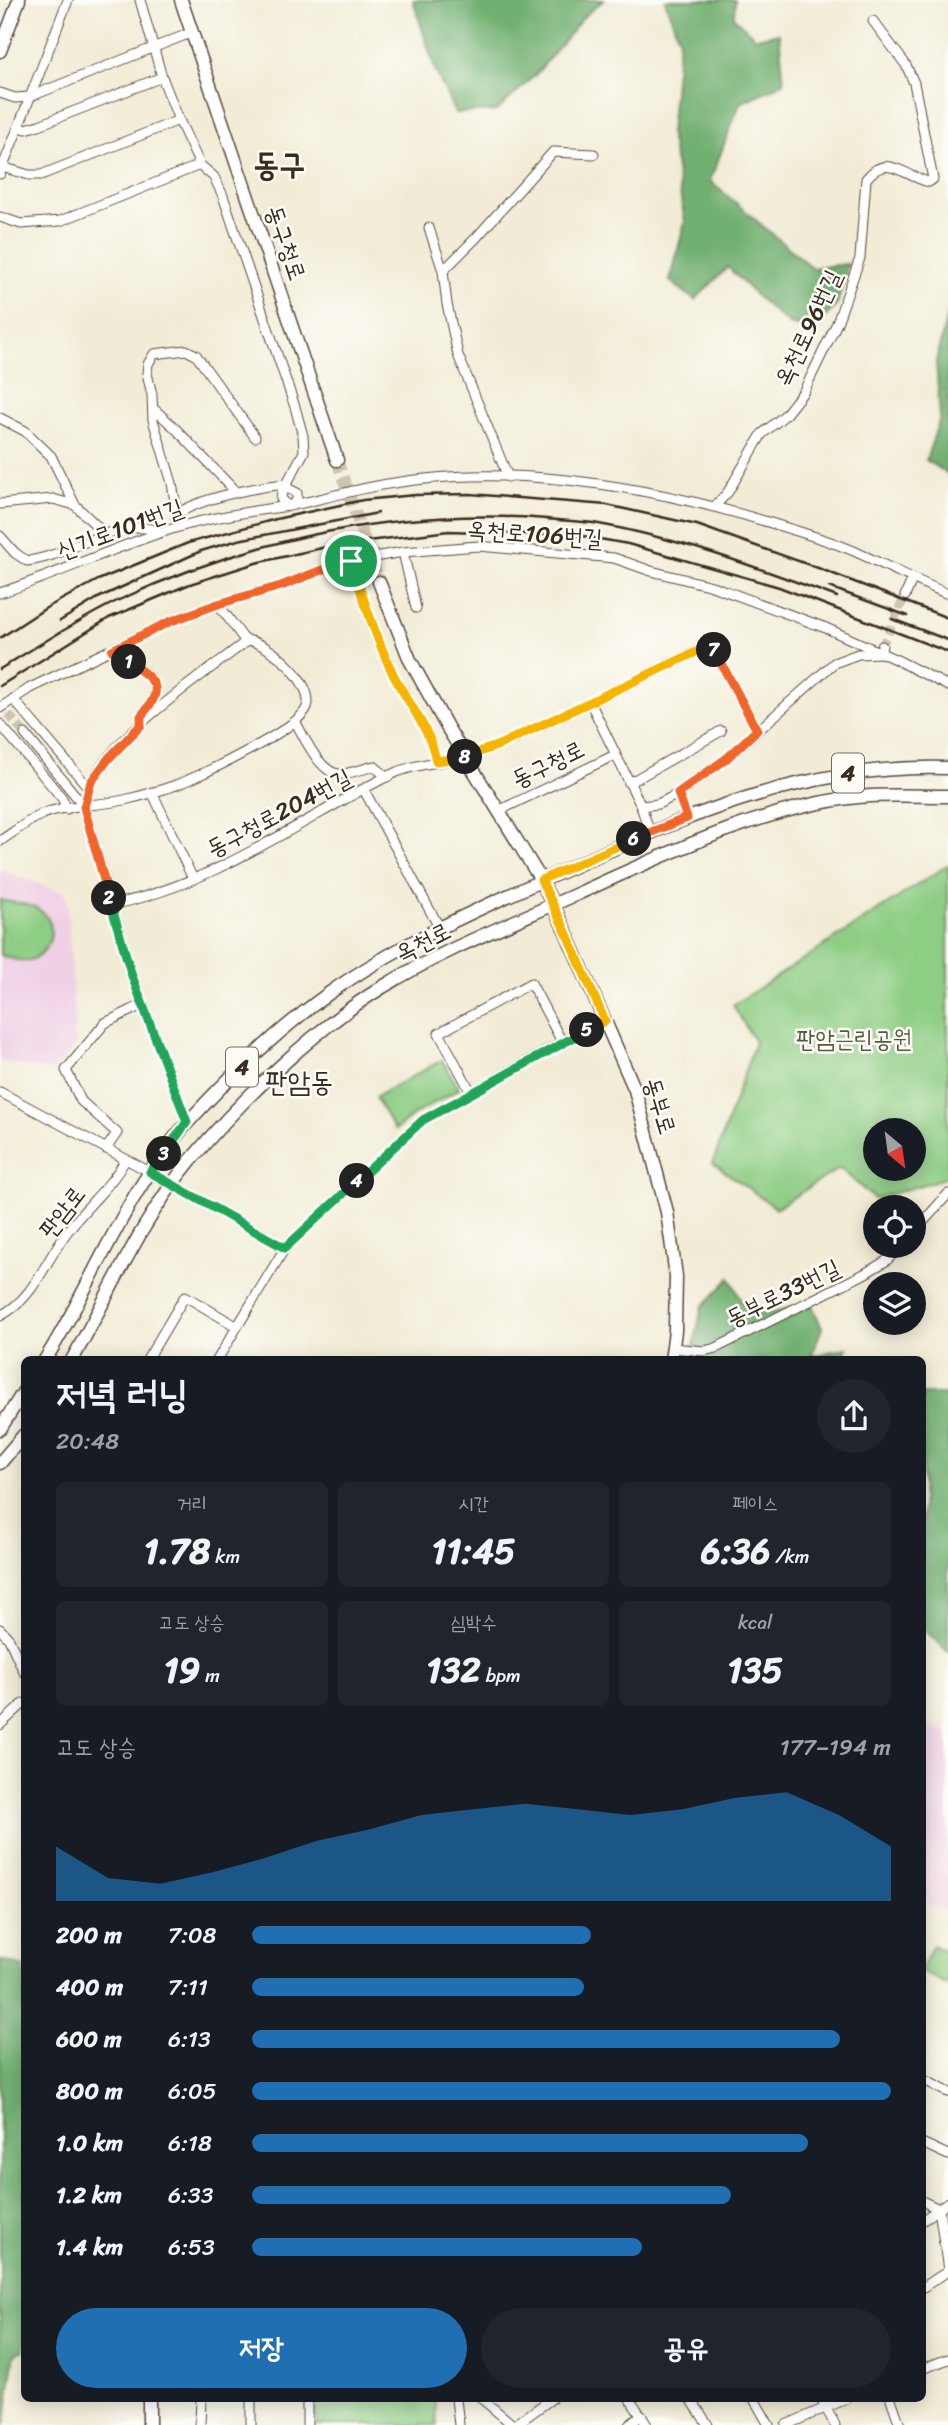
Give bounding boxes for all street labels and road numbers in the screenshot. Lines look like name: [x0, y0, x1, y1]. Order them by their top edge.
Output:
street label: 동구청로: [254, 200, 318, 286]
street label: 옥천로96번길: [763, 263, 853, 393]
street label: 신기로101번길: [51, 487, 189, 571]
street label: 옥천로106번길: [466, 508, 604, 560]
street label: 동구청로: [504, 728, 592, 800]
road number: 4: [832, 754, 864, 792]
street label: 동구청로204번길: [199, 757, 359, 869]
street label: 옥천로: [388, 910, 458, 974]
road number: 4: [226, 1048, 258, 1086]
street label: 동부로: [631, 1072, 689, 1140]
street label: 판암로: [28, 1176, 96, 1248]
street label: 동부로33번길: [719, 1247, 847, 1339]

